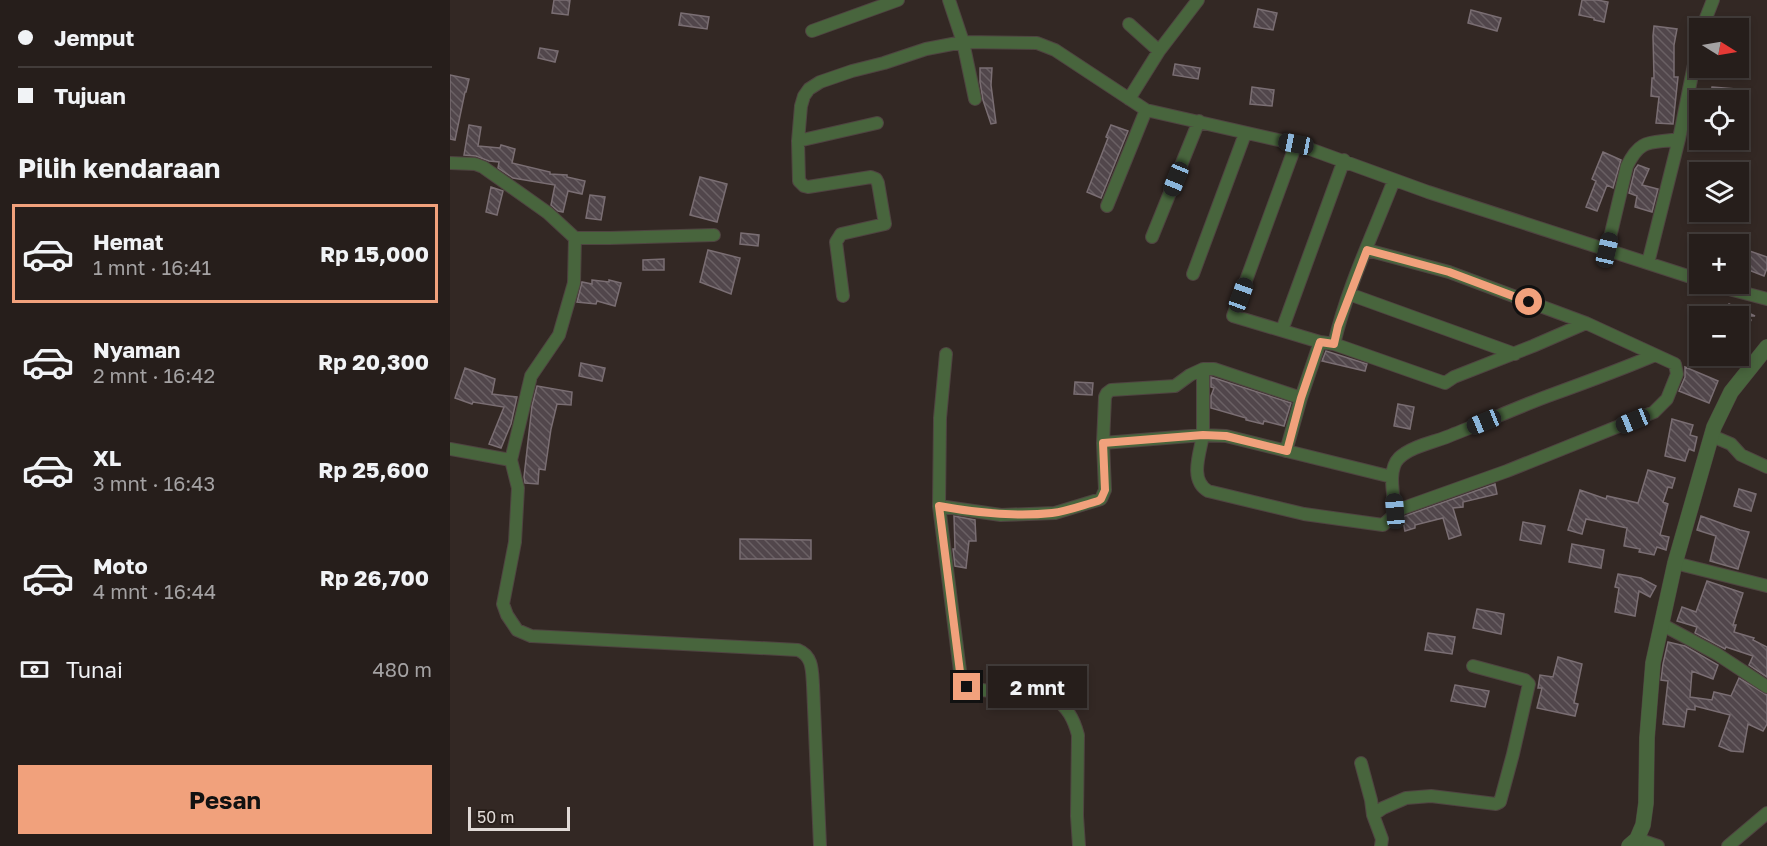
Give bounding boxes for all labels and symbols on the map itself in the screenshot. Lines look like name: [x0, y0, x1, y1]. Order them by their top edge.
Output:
north arrow: [1689, 18, 1749, 78]
car: [1277, 132, 1315, 156]
car: [1161, 159, 1191, 199]
car: [1594, 230, 1620, 270]
car: [1226, 275, 1256, 315]
route start: [1515, 288, 1542, 315]
car: [1613, 406, 1653, 436]
car: [1464, 407, 1504, 437]
car: [1384, 492, 1406, 530]
callout: 2 mnt: [988, 666, 1087, 708]
route end: [953, 673, 980, 700]
scale bar: [468, 804, 570, 832]

